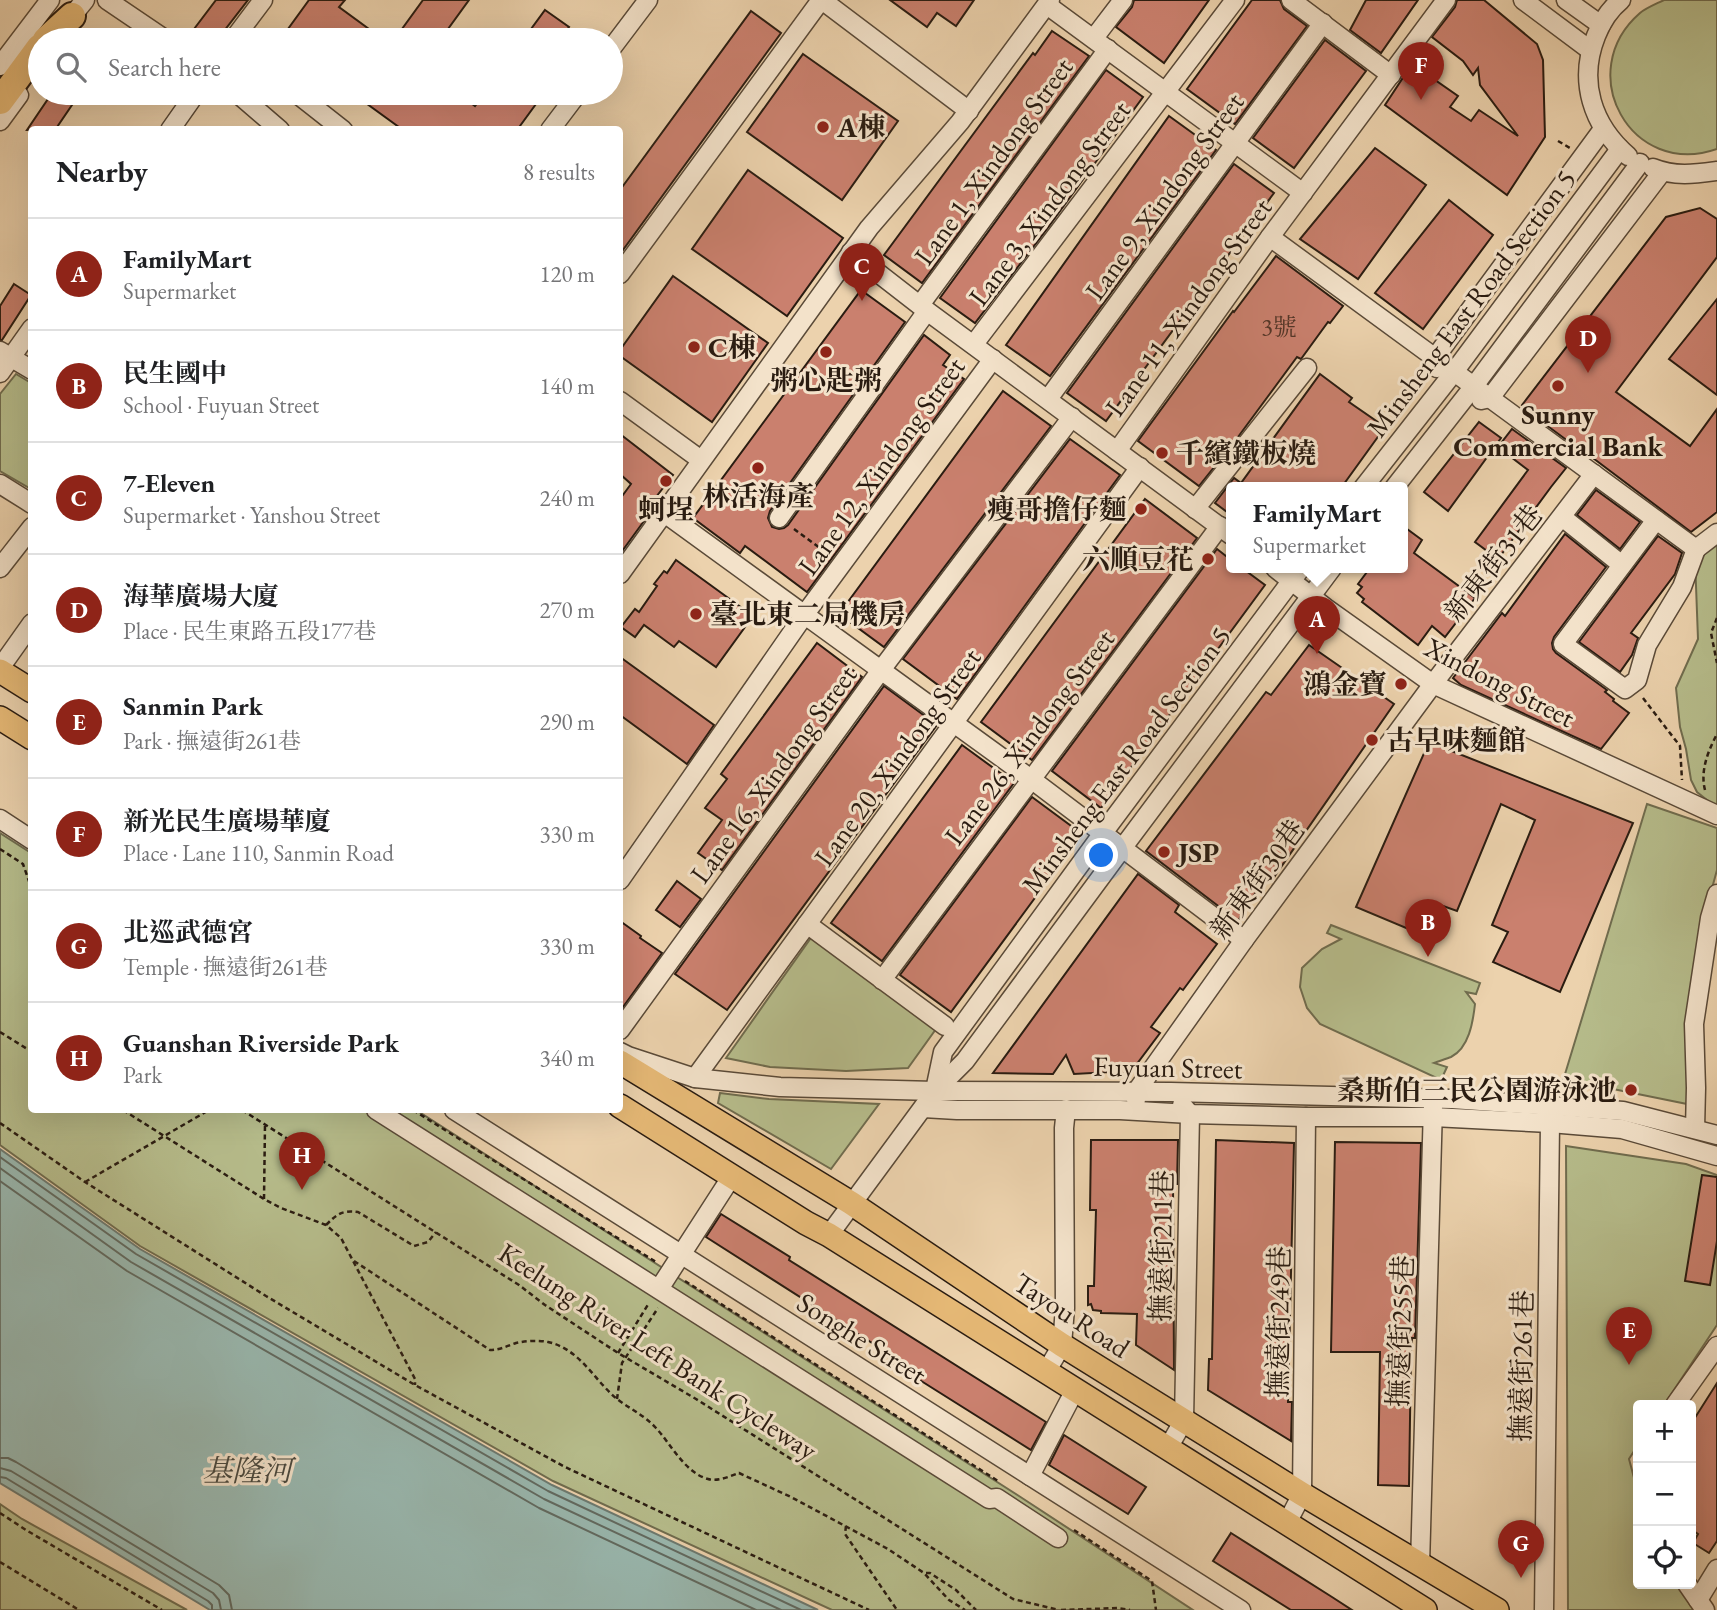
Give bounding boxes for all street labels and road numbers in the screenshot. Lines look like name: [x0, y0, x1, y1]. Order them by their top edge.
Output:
street label: Lane 1, Xindong Street: [906, 50, 1081, 272]
street label: Lane 9, Xindong Street: [1077, 85, 1252, 307]
street label: Lane 3, Xindong Street: [960, 93, 1138, 313]
street label: Minsheng East Road Section 5: [1358, 162, 1584, 444]
street label: Lane 11, Xindong Street: [1097, 191, 1279, 423]
street label: Lane 12, Xindong Street: [790, 350, 972, 582]
street label: 新東街31巷: [1436, 497, 1550, 629]
street label: Minsheng East Road Section 5: [1013, 619, 1239, 901]
street label: Lane 26, Xindong Street: [936, 622, 1122, 852]
street label: Xindong Street: [1418, 628, 1581, 735]
street label: Lane 20, Xindong Street: [806, 641, 988, 873]
street label: Lane 16, Xindong Street: [682, 658, 864, 890]
street label: 新東街30巷: [1202, 812, 1312, 946]
street label: Fuyuan Street: [1093, 1048, 1243, 1086]
street label: 撫遠街211巷: [1142, 1170, 1180, 1322]
street label: Keelung River Left Bank Cycleway: [492, 1234, 825, 1468]
street label: 撫遠街249巷: [1259, 1246, 1297, 1398]
street label: 撫遠街255巷: [1379, 1254, 1421, 1408]
street label: Tayou Road: [1007, 1264, 1137, 1366]
street label: Songhe Street: [790, 1284, 934, 1392]
street label: 撫遠街261巷: [1502, 1290, 1540, 1442]

